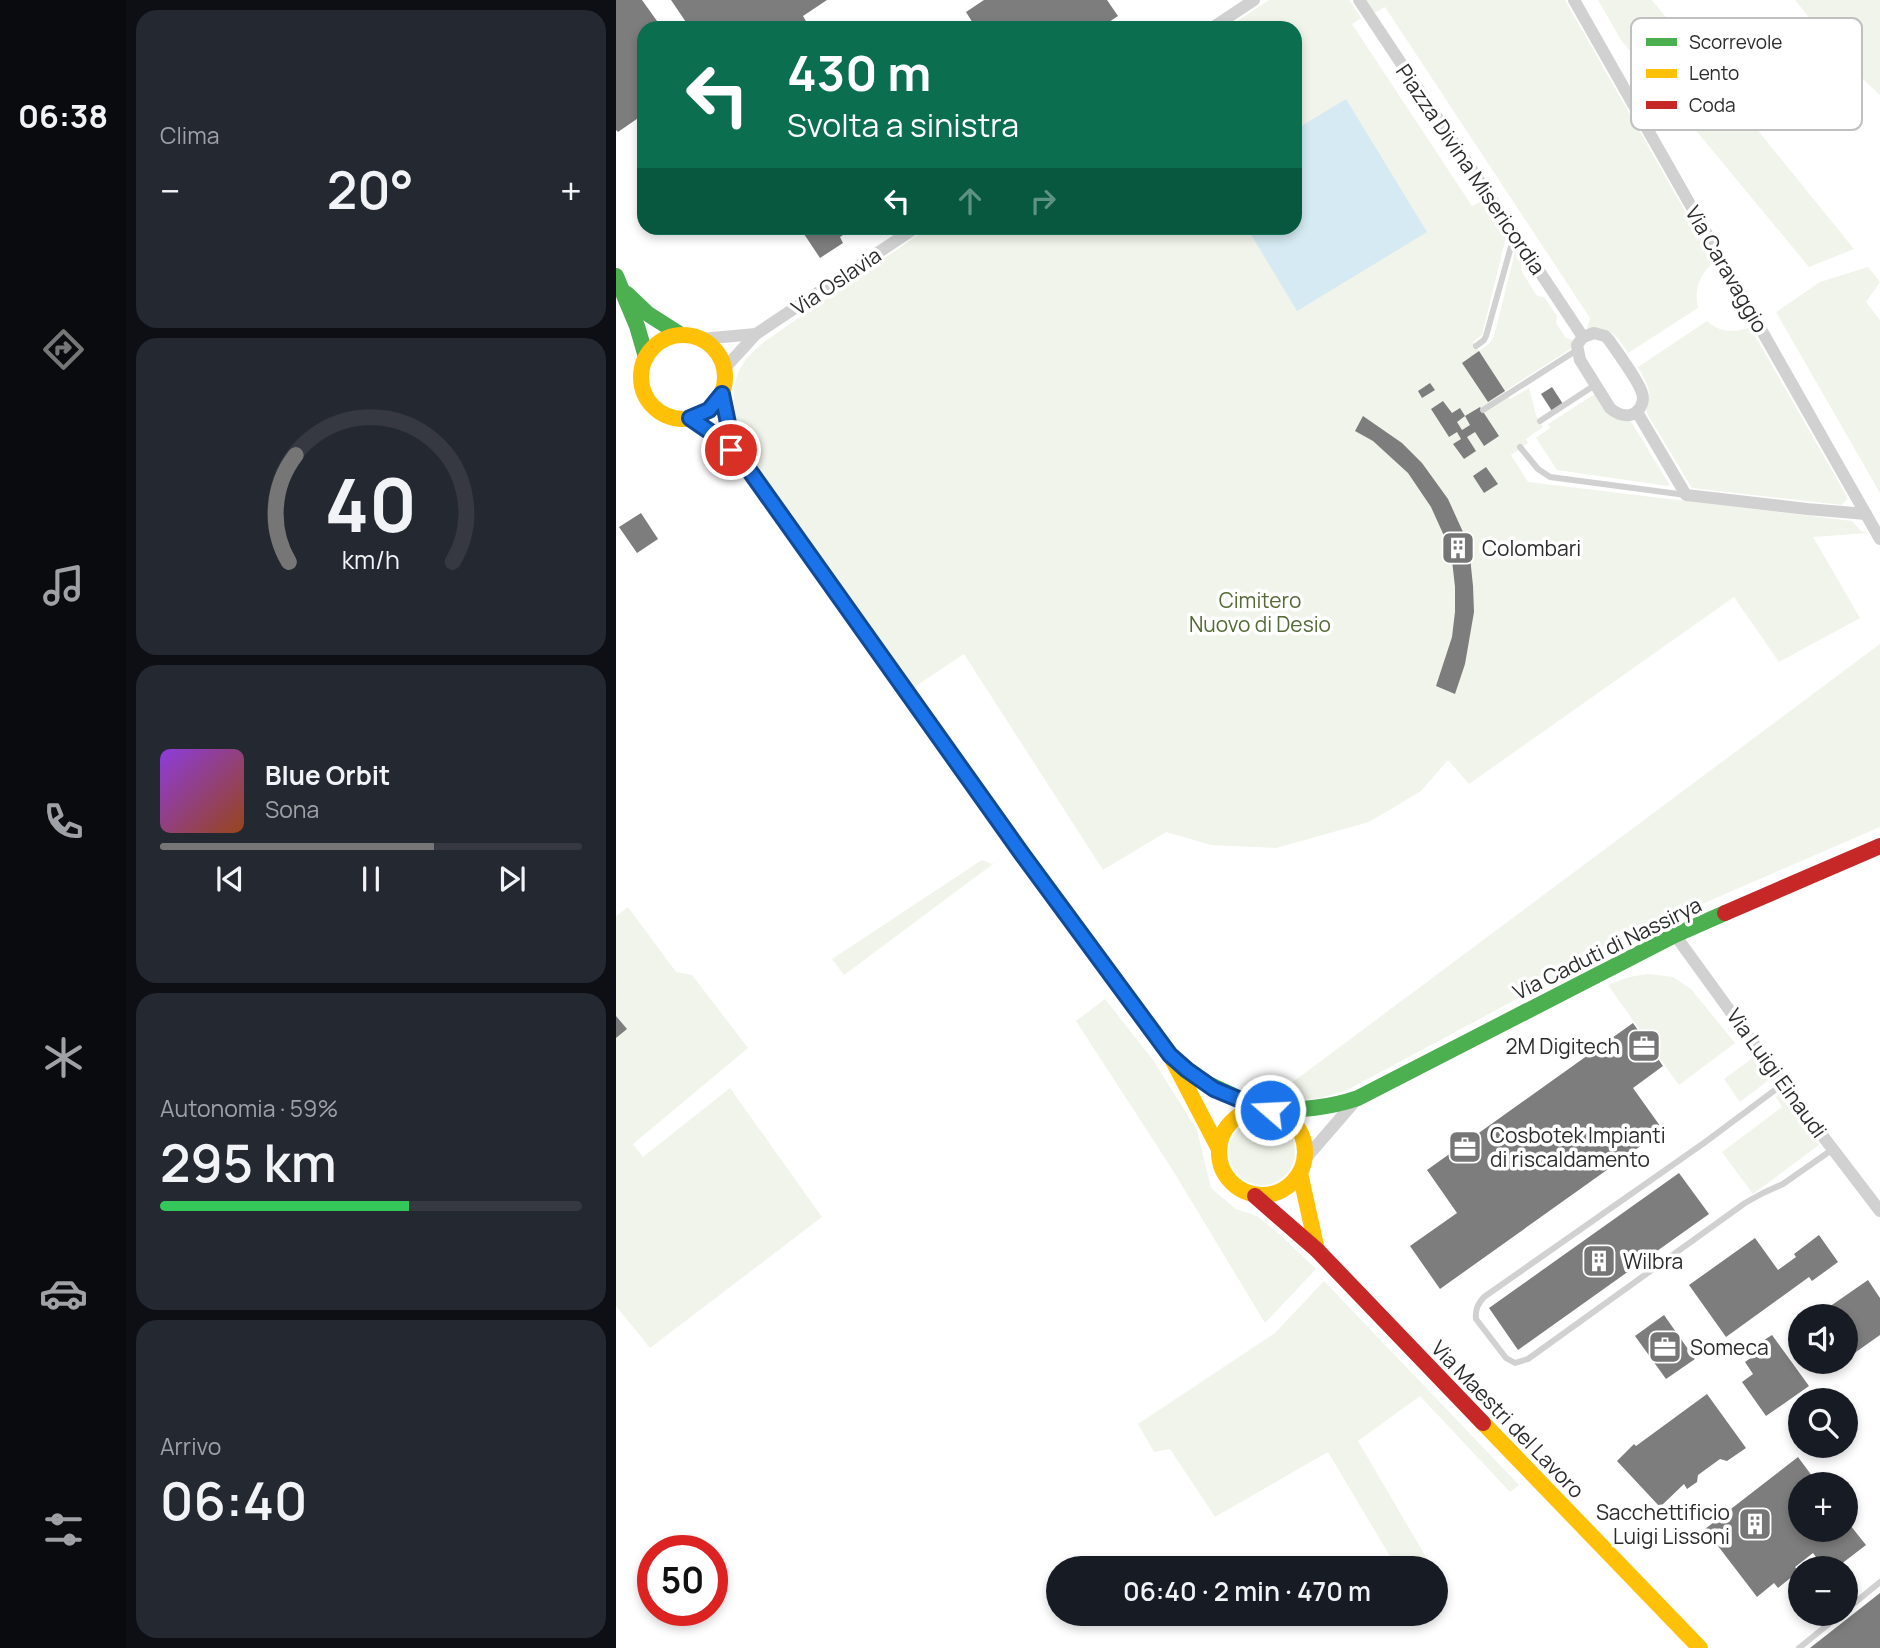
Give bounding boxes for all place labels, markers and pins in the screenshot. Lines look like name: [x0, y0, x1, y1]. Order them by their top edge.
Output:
pin: [701, 420, 761, 480]
building icon: Colombari: [1439, 529, 1477, 567]
place label: Colombari: [1482, 534, 1581, 562]
office icon: 2M Digitech: [1625, 1027, 1663, 1065]
place label: 2M Digitech: [1505, 1032, 1620, 1060]
place label: Cosbotek Impianti di riscaldamento: [1490, 1121, 1666, 1173]
office icon: Cosbotek Impianti di riscaldamento: [1446, 1128, 1484, 1166]
building icon: Wilbra: [1580, 1242, 1618, 1280]
place label: Wilbra: [1623, 1247, 1683, 1275]
office icon: Someca: [1646, 1328, 1684, 1366]
place label: Someca: [1690, 1333, 1769, 1361]
place label: Sacchettificio Luigi Lissoni: [1596, 1498, 1730, 1550]
building icon: Sacchettificio Luigi Lissoni: [1736, 1505, 1774, 1543]

